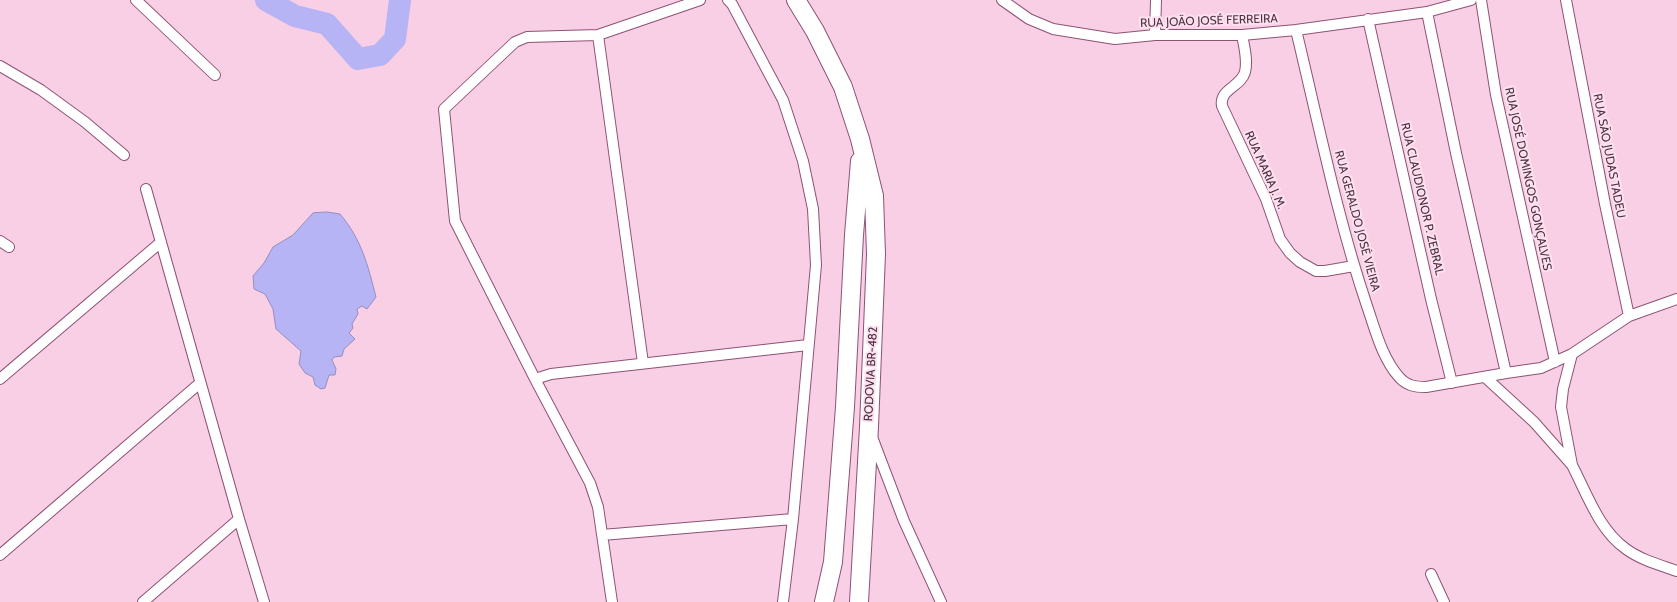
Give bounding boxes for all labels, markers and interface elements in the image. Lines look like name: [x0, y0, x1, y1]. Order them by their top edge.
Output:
street label: RUA JOÃO JOSÉ FERREIRA: [1140, 11, 1278, 31]
street label: RUA JOSÉ DOMINGOS GONÇALVES: [1502, 86, 1554, 272]
street label: RUA SÃO JUDAS TADEU: [1590, 92, 1628, 220]
street label: RUA CLAUDIONOR P. ZEBRAL: [1397, 121, 1447, 277]
street label: RUA MARIA J. M.: [1241, 129, 1289, 211]
street label: RUA GERALDO JOSÉ VIEIRA: [1331, 149, 1383, 293]
street label: RODOVIA BR-482: [861, 326, 881, 422]

